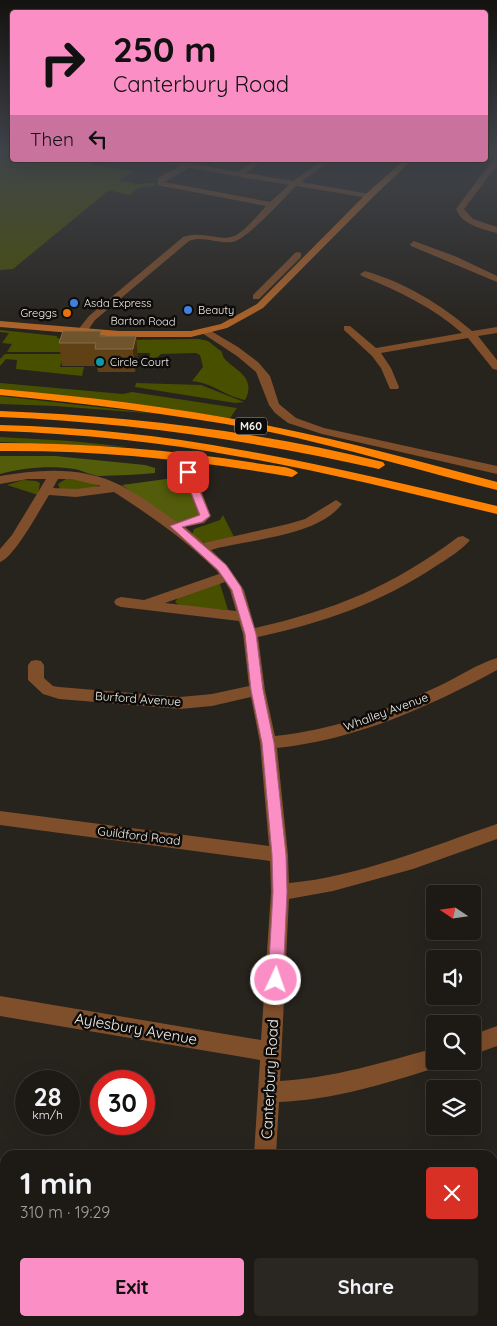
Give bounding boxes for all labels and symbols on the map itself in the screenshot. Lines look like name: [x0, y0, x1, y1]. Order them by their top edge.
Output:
place label: Asda Express: [84, 296, 151, 310]
marker: Asda Express: [68, 297, 80, 309]
place label: Beauty: [198, 303, 234, 317]
marker: Beauty: [182, 304, 194, 316]
place label: Greggs: [20, 306, 57, 320]
marker: Greggs: [61, 307, 73, 319]
street label: Barton Road: [110, 313, 176, 329]
place label: Circle Court: [110, 355, 169, 369]
marker: Circle Court: [94, 356, 106, 368]
road number: M60: [235, 418, 267, 434]
pin: [167, 451, 209, 493]
street label: Burford Avenue: [94, 688, 182, 709]
street label: Whalley Avenue: [341, 689, 430, 734]
street label: Guildford Road: [97, 823, 181, 848]
north arrow: [426, 885, 481, 940]
position arrow: [249, 953, 301, 1005]
street label: Aylesbury Avenue: [73, 1008, 199, 1049]
street label: Canterbury Road: [257, 1019, 282, 1139]
speed limit sign: 30: [90, 1070, 155, 1135]

